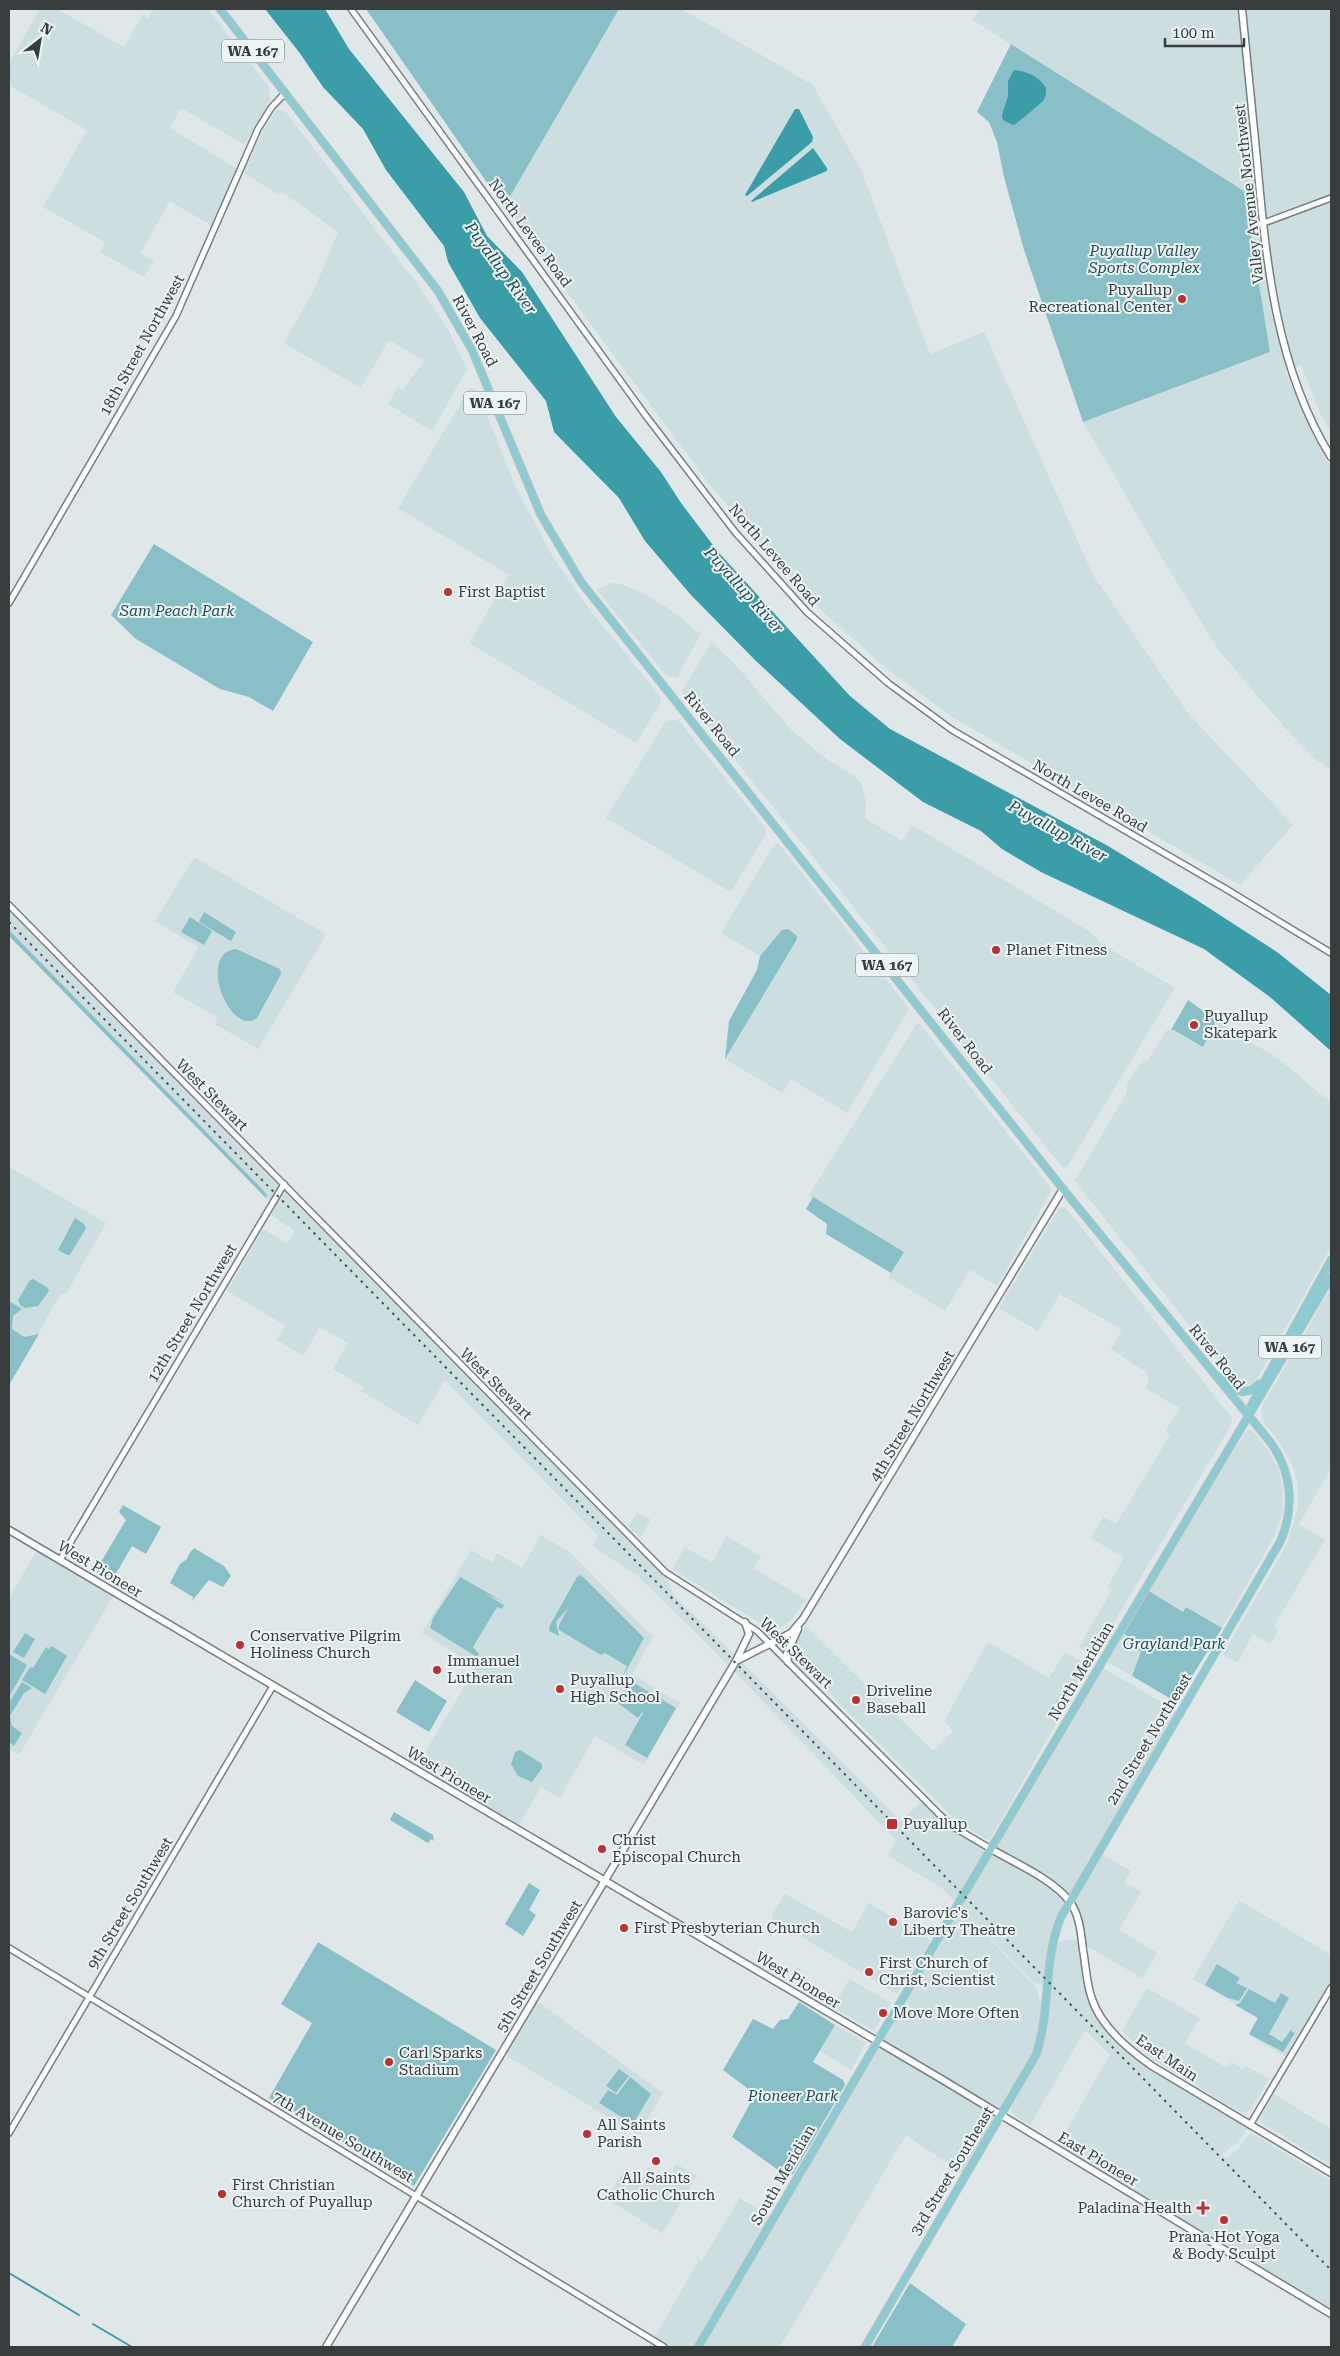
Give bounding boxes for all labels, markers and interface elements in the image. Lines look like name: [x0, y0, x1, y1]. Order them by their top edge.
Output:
north arrow: [15, 15, 65, 65]
scale bar: [1165, 15, 1244, 47]
text: N: [38, 19, 56, 39]
text: 100 m: [1172, 24, 1215, 42]
road number: WA 167: [222, 40, 284, 62]
street label: Valley Avenue Northwest: [1231, 103, 1267, 285]
street label: North Levee Road: [485, 175, 576, 291]
water label: Puyallup River: [460, 217, 541, 318]
park label: Puyallup Valley Sports Complex: [1087, 242, 1200, 277]
street label: 18th Street Northwest: [96, 271, 188, 419]
place label: Puyallup Recreational Center: [1029, 281, 1172, 316]
street label: River Road: [449, 292, 502, 370]
marker: Puyallup Recreational Center: [1176, 293, 1188, 305]
road number: WA 167: [464, 392, 526, 414]
street label: North Levee Road: [725, 500, 824, 610]
water label: Puyallup River: [700, 542, 788, 637]
place label: First Baptist: [458, 583, 546, 601]
marker: First Baptist: [442, 586, 454, 598]
park label: Sam Peach Park: [119, 602, 235, 620]
street label: River Road: [680, 688, 744, 761]
street label: North Levee Road: [1029, 756, 1151, 836]
water label: Puyallup River: [1005, 796, 1111, 866]
place label: Planet Fitness: [1006, 941, 1107, 959]
marker: Planet Fitness: [990, 944, 1002, 956]
road number: WA 167: [856, 954, 918, 976]
street label: River Road: [934, 1004, 997, 1078]
place label: Puyallup Skatepark: [1204, 1007, 1278, 1042]
marker: Puyallup Skatepark: [1188, 1019, 1200, 1031]
street label: West Stewart: [172, 1055, 252, 1135]
street label: 12th Street Northwest: [144, 1240, 241, 1385]
street label: River Road: [1185, 1321, 1249, 1394]
road number: WA 167: [1259, 1335, 1321, 1358]
street label: West Stewart: [456, 1344, 536, 1424]
street label: 4th Street Northwest: [866, 1347, 959, 1485]
street label: West Pioneer: [54, 1537, 146, 1601]
street label: West Stewart: [756, 1614, 837, 1693]
street label: North Meridian: [1044, 1618, 1118, 1724]
place label: Conservative Pilgrim Holiness Church: [250, 1627, 401, 1662]
park label: Grayland Park: [1123, 1635, 1226, 1653]
marker: Conservative Pilgrim Holiness Church: [234, 1639, 246, 1651]
place label: Immanuel Lutheran: [447, 1652, 520, 1687]
marker: Immanuel Lutheran: [431, 1664, 443, 1676]
street label: 2nd Street Northeast: [1103, 1670, 1196, 1808]
place label: Puyallup High School: [570, 1671, 660, 1706]
place label: Driveline Baseball: [866, 1682, 932, 1717]
marker: Puyallup High School: [554, 1683, 566, 1695]
marker: Driveline Baseball: [850, 1694, 862, 1706]
street label: West Pioneer: [403, 1743, 495, 1807]
place label: Puyallup: [903, 1815, 968, 1833]
marker: Puyallup: [885, 1817, 899, 1831]
place label: Christ Episcopal Church: [612, 1831, 741, 1866]
street label: 9th Street Southwest: [83, 1833, 177, 1972]
marker: Christ Episcopal Church: [596, 1843, 608, 1855]
street label: 5th Street Southwest: [492, 1896, 586, 2035]
place label: Barovic's Liberty Theatre: [903, 1904, 1016, 1939]
marker: Barovic's Liberty Theatre: [887, 1916, 899, 1928]
place label: First Presbyterian Church: [634, 1919, 821, 1937]
marker: First Presbyterian Church: [618, 1922, 630, 1934]
street label: West Pioneer: [752, 1948, 844, 2012]
place label: First Church of Christ, Scientist: [879, 1954, 996, 1989]
marker: First Church of Christ, Scientist: [863, 1966, 875, 1978]
place label: Move More Often: [893, 2004, 1020, 2022]
marker: Move More Often: [877, 2007, 889, 2019]
street label: East Main: [1133, 2031, 1202, 2086]
place label: Carl Sparks Stadium: [399, 2044, 482, 2079]
marker: Carl Sparks Stadium: [383, 2056, 395, 2068]
park label: Pioneer Park: [747, 2087, 839, 2105]
street label: 7th Avenue Southwest: [269, 2088, 417, 2186]
street label: 3rd Street Southeast: [906, 2103, 998, 2239]
place label: All Saints Parish: [597, 2116, 666, 2151]
street label: South Meridian: [747, 2121, 819, 2228]
marker: All Saints Parish: [581, 2128, 593, 2140]
street label: East Pioneer: [1055, 2128, 1141, 2190]
marker: All Saints Catholic Church: [650, 2155, 662, 2167]
place label: All Saints Catholic Church: [597, 2169, 716, 2204]
place label: First Christian Church of Puyallup: [232, 2176, 373, 2211]
marker: First Christian Church of Puyallup: [216, 2188, 228, 2200]
place label: Paladina Health: [1077, 2199, 1192, 2217]
marker: Paladina Health: [1196, 2201, 1210, 2215]
marker: Prana Hot Yoga & Body Sculpt: [1218, 2214, 1230, 2226]
place label: Prana Hot Yoga & Body Sculpt: [1168, 2228, 1280, 2263]

